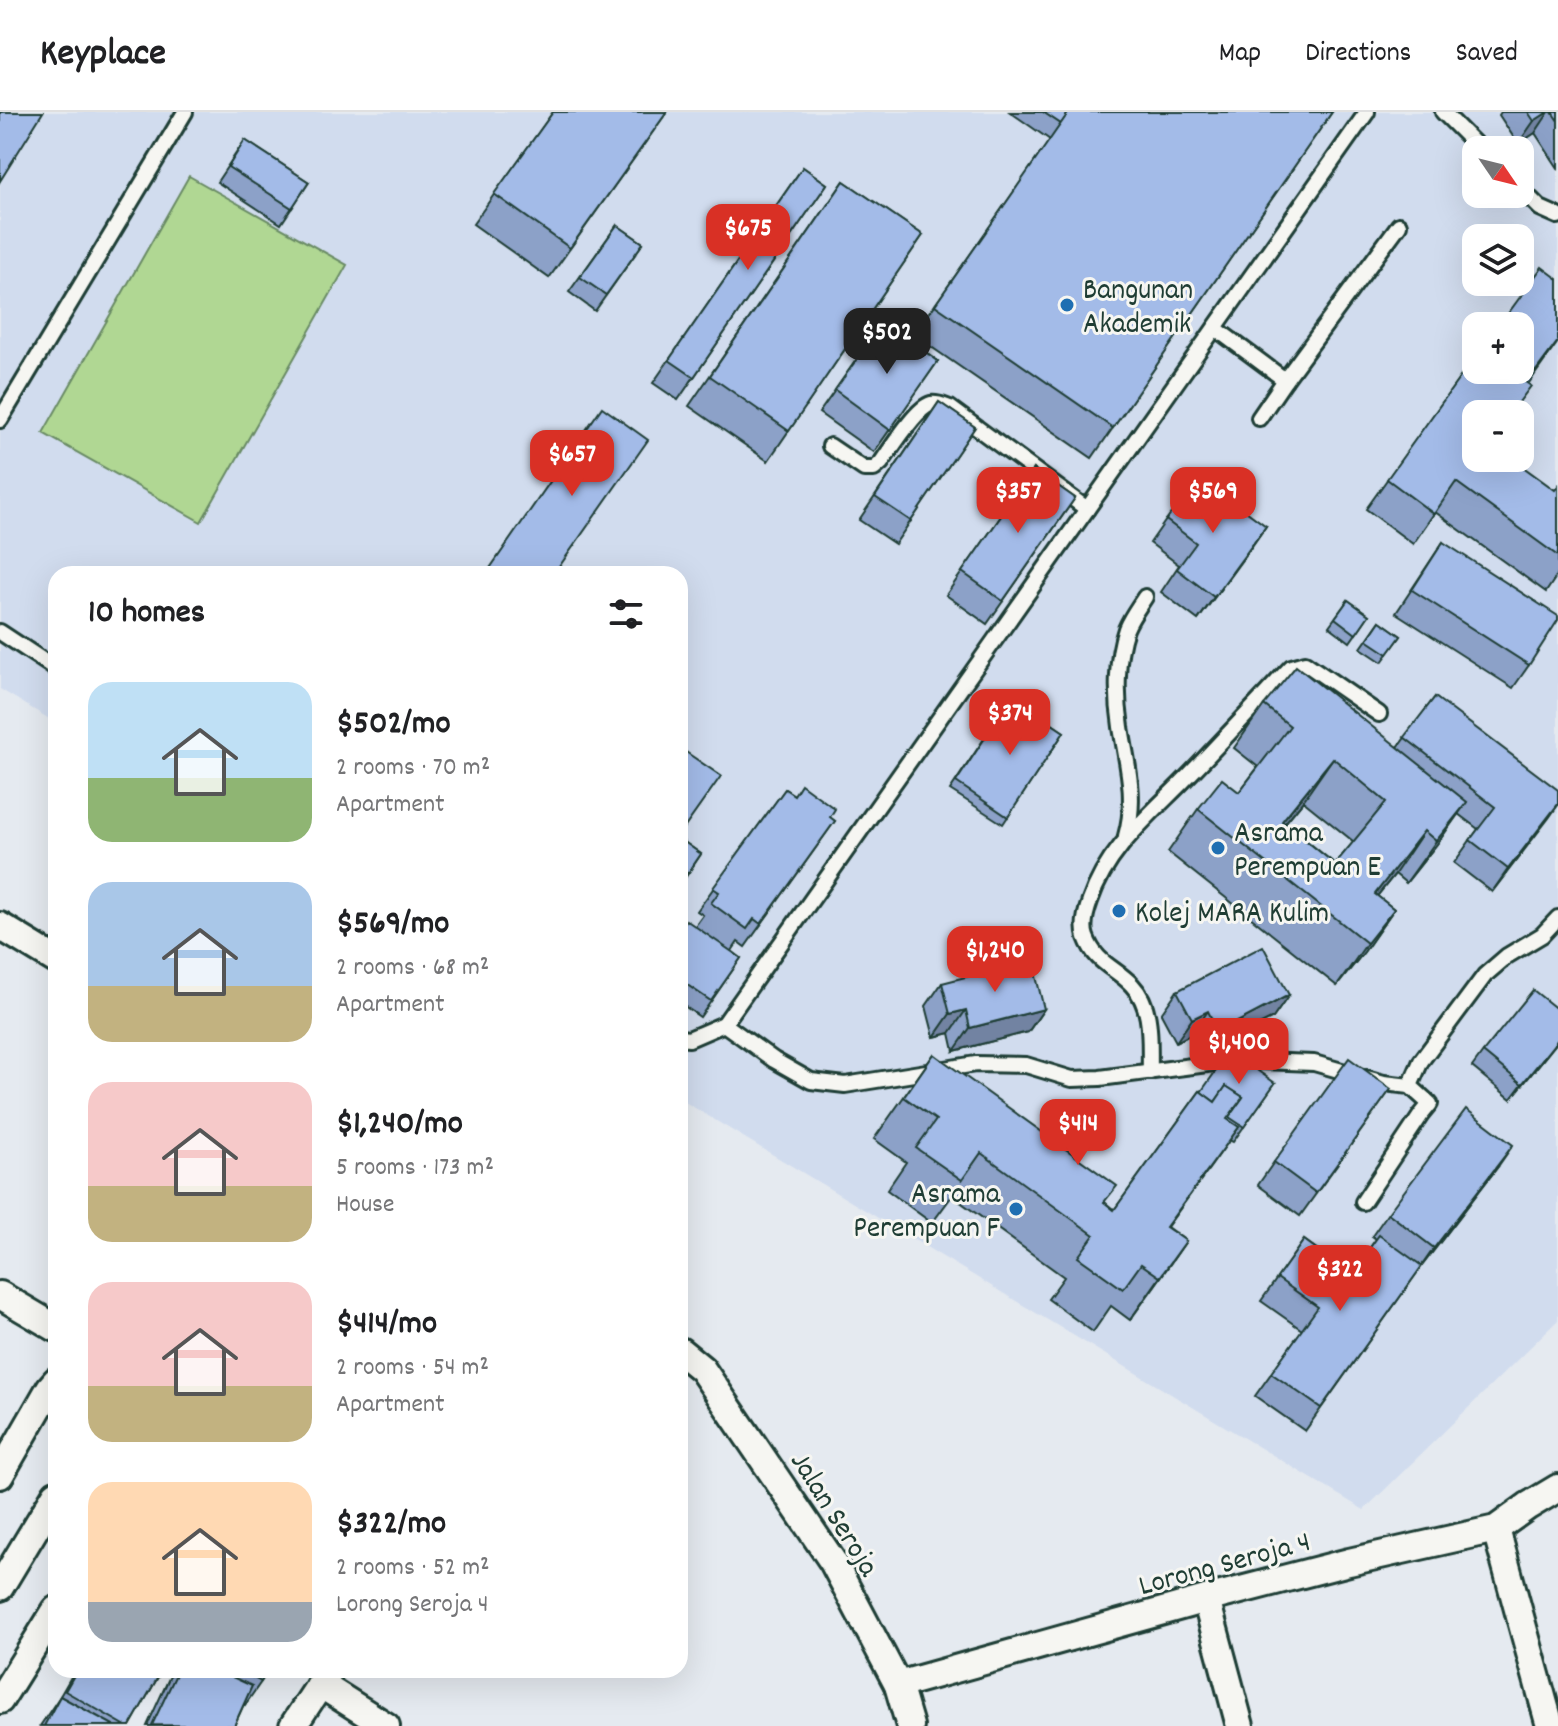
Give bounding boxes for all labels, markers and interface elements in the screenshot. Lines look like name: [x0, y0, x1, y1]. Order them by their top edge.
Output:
text: Keyplace: [40, 28, 166, 83]
text: Map: [1219, 35, 1261, 75]
text: Directions: [1305, 35, 1411, 75]
text: Saved: [1455, 35, 1518, 75]
north arrow: [1462, 136, 1534, 208]
map controls: [1462, 136, 1534, 472]
pin: $675: [701, 204, 795, 272]
text: $675: [724, 211, 772, 248]
button: layers: [1462, 224, 1534, 296]
place label: Bangunan Akademik: [1083, 271, 1193, 348]
marker: Bangunan Akademik: [1058, 296, 1076, 314]
pin: $502: [840, 308, 934, 376]
button: +: [1462, 312, 1534, 384]
text: $502: [862, 315, 912, 352]
button: −: [1462, 400, 1534, 472]
pin: $657: [525, 430, 619, 498]
text: $657: [548, 437, 596, 474]
pin: $357: [971, 467, 1065, 535]
pin: $569: [1166, 467, 1260, 535]
text: $357: [995, 474, 1041, 511]
text: $569: [1188, 474, 1238, 511]
text: 10 homes: [88, 590, 205, 639]
icon: filters: [604, 592, 648, 636]
pin: $374: [963, 689, 1057, 757]
text: $374: [987, 696, 1033, 733]
text: $502/mo: [336, 701, 451, 750]
icon: home: [152, 714, 248, 810]
text: 2 rooms · 70 m²: [336, 750, 490, 787]
text: Apartment: [336, 787, 445, 824]
place label: Asrama Perempuan E: [1234, 814, 1381, 891]
marker: Asrama Perempuan E: [1209, 839, 1227, 857]
place label: Kolej MARA Kulim: [1135, 894, 1329, 937]
text: $569/mo: [336, 901, 449, 950]
marker: Kolej MARA Kulim: [1110, 902, 1128, 920]
icon: home: [152, 914, 248, 1010]
pin: $1,240: [930, 926, 1060, 994]
text: $1,240: [965, 933, 1025, 970]
text: 2 rooms · 68 m²: [336, 950, 489, 987]
text: Apartment: [336, 987, 445, 1024]
pin: $1,400: [1174, 1018, 1304, 1086]
text: $1,400: [1208, 1025, 1270, 1062]
pin: $414: [1031, 1099, 1125, 1167]
text: $1,240/mo: [336, 1101, 463, 1150]
text: $414: [1058, 1106, 1098, 1143]
icon: home: [152, 1114, 248, 1210]
text: 5 rooms · 173 m²: [336, 1150, 494, 1187]
place label: Asrama Perempuan F: [853, 1175, 1001, 1252]
text: House: [336, 1187, 394, 1224]
marker: Asrama Perempuan F: [1007, 1200, 1025, 1218]
pin: $322: [1293, 1245, 1387, 1313]
text: $322: [1316, 1252, 1364, 1289]
text: $414/mo: [336, 1301, 437, 1350]
icon: home: [152, 1314, 248, 1410]
text: 2 rooms · 54 m²: [336, 1350, 489, 1387]
text: Apartment: [336, 1387, 445, 1424]
street label: Jalan Seroja: [777, 1445, 888, 1587]
text: $322/mo: [336, 1501, 446, 1550]
icon: home: [152, 1514, 248, 1610]
street label: Lorong Seroja 4: [1135, 1523, 1316, 1610]
text: 2 rooms · 52 m²: [336, 1550, 489, 1587]
text: Lorong Seroja 4: [336, 1587, 489, 1624]

